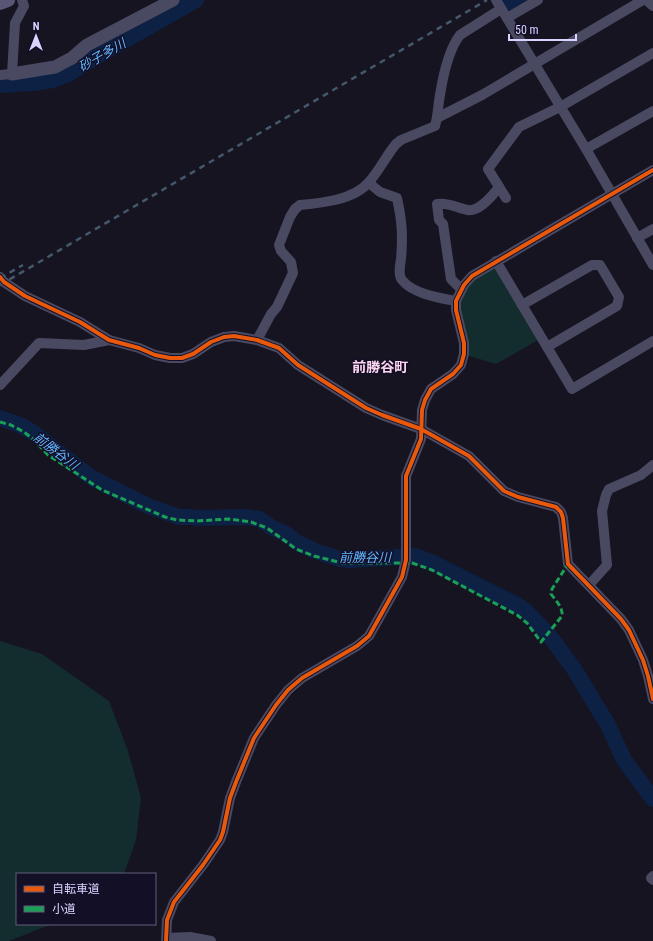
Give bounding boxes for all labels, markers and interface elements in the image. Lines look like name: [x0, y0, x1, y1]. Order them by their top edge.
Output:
north arrow: [16, 16, 56, 56]
scale bar: [509, 16, 576, 42]
text: N: [33, 20, 40, 33]
text: 50 m: [515, 23, 539, 37]
water label: 砂子多川: [76, 35, 130, 74]
district label: 前勝谷町: [352, 359, 408, 375]
water label: 前勝谷川: [31, 429, 83, 474]
water label: 前勝谷川: [339, 550, 393, 565]
legend: [16, 873, 156, 925]
text: 自転車道: [52, 882, 100, 896]
text: 小道: [52, 902, 76, 916]

